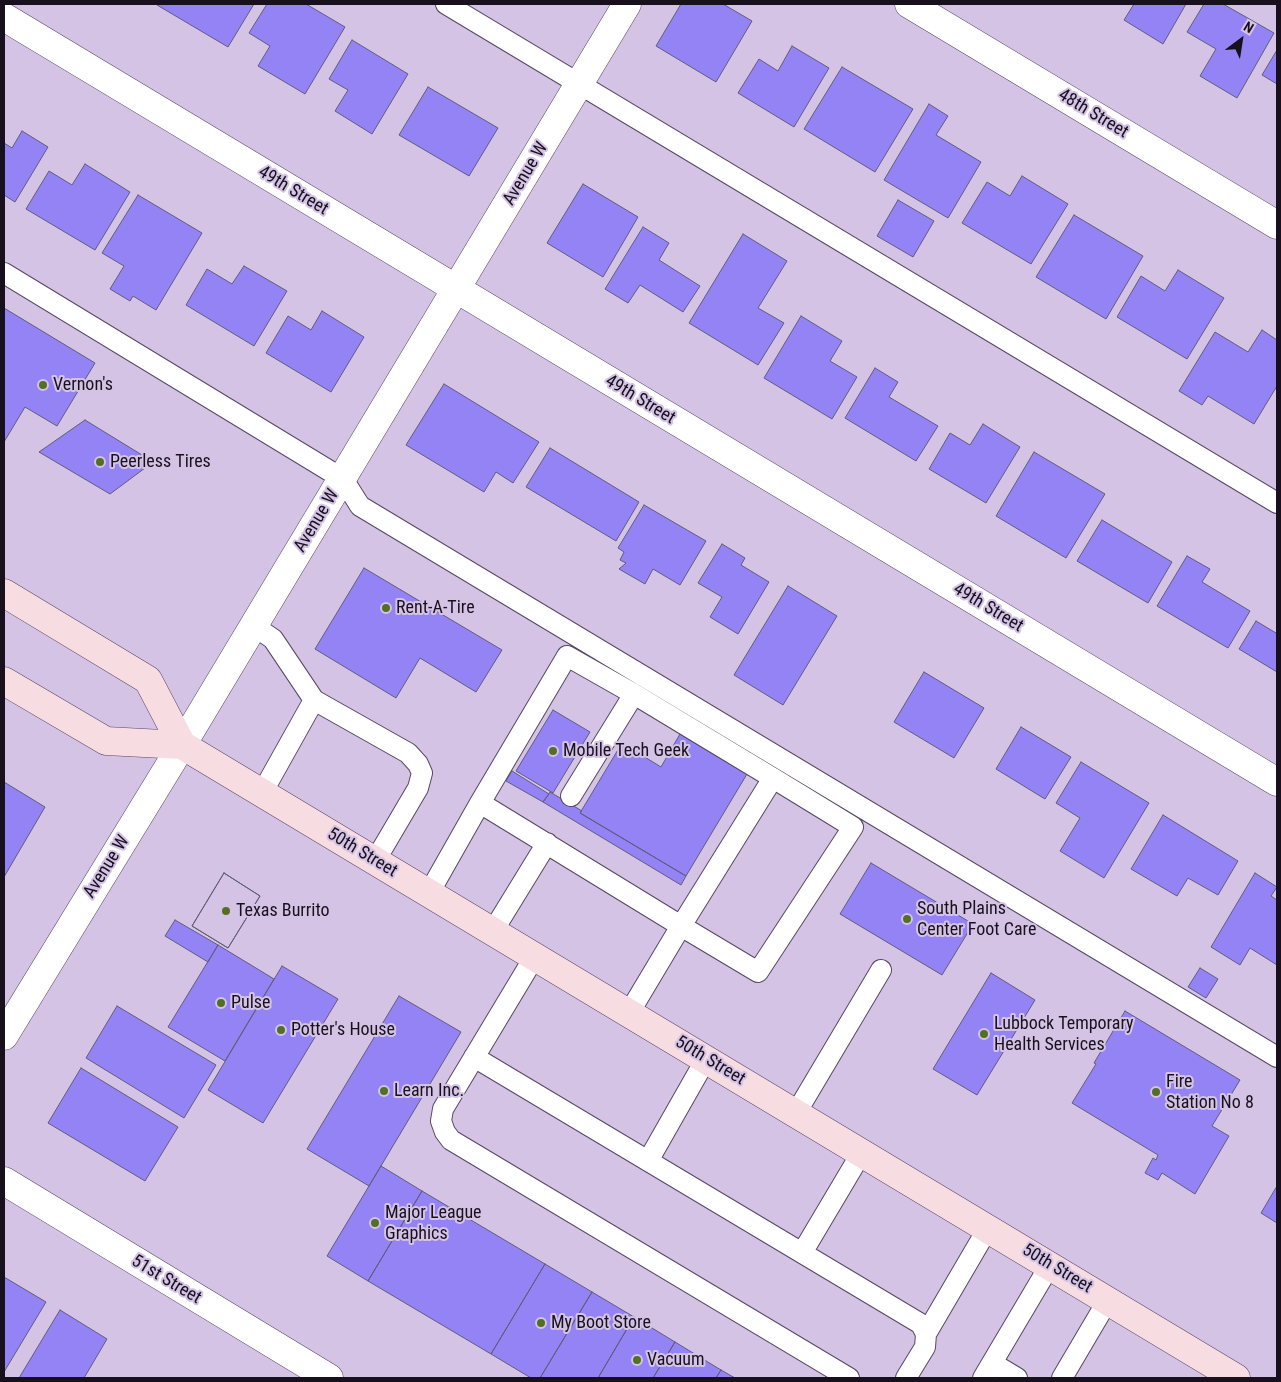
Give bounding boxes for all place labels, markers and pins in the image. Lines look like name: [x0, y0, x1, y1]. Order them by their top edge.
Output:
place label: Vernon's: [53, 374, 113, 396]
marker: Vernon's: [37, 379, 49, 391]
place label: Peerless Tires: [110, 451, 211, 473]
marker: Peerless Tires: [94, 456, 106, 468]
place label: Rent-A-Tire: [396, 597, 475, 619]
marker: Rent-A-Tire: [380, 602, 392, 614]
place label: Mobile Tech Geek: [563, 740, 689, 762]
marker: Mobile Tech Geek: [547, 745, 559, 757]
place label: South Plains Center Foot Care: [917, 898, 1036, 941]
place label: Texas Burrito: [236, 900, 330, 922]
marker: Texas Burrito: [220, 905, 232, 917]
marker: South Plains Center Foot Care: [901, 913, 913, 925]
place label: Pulse: [231, 992, 270, 1014]
marker: Pulse: [215, 997, 227, 1009]
place label: Lubbock Temporary Health Services: [994, 1013, 1134, 1056]
place label: Potter's House: [291, 1019, 395, 1041]
marker: Potter's House: [275, 1024, 287, 1036]
marker: Lubbock Temporary Health Services: [978, 1028, 990, 1040]
place label: Fire Station No 8: [1166, 1071, 1254, 1114]
place label: Learn Inc.: [394, 1080, 464, 1102]
marker: Learn Inc.: [378, 1085, 390, 1097]
marker: Fire Station No 8: [1150, 1086, 1162, 1098]
place label: Major League Graphics: [385, 1202, 482, 1244]
marker: Major League Graphics: [369, 1217, 381, 1229]
place label: My Boot Store: [551, 1312, 651, 1334]
marker: My Boot Store: [535, 1317, 547, 1329]
place label: Vacuum: [647, 1349, 705, 1371]
marker: Vacuum: [631, 1354, 643, 1366]

